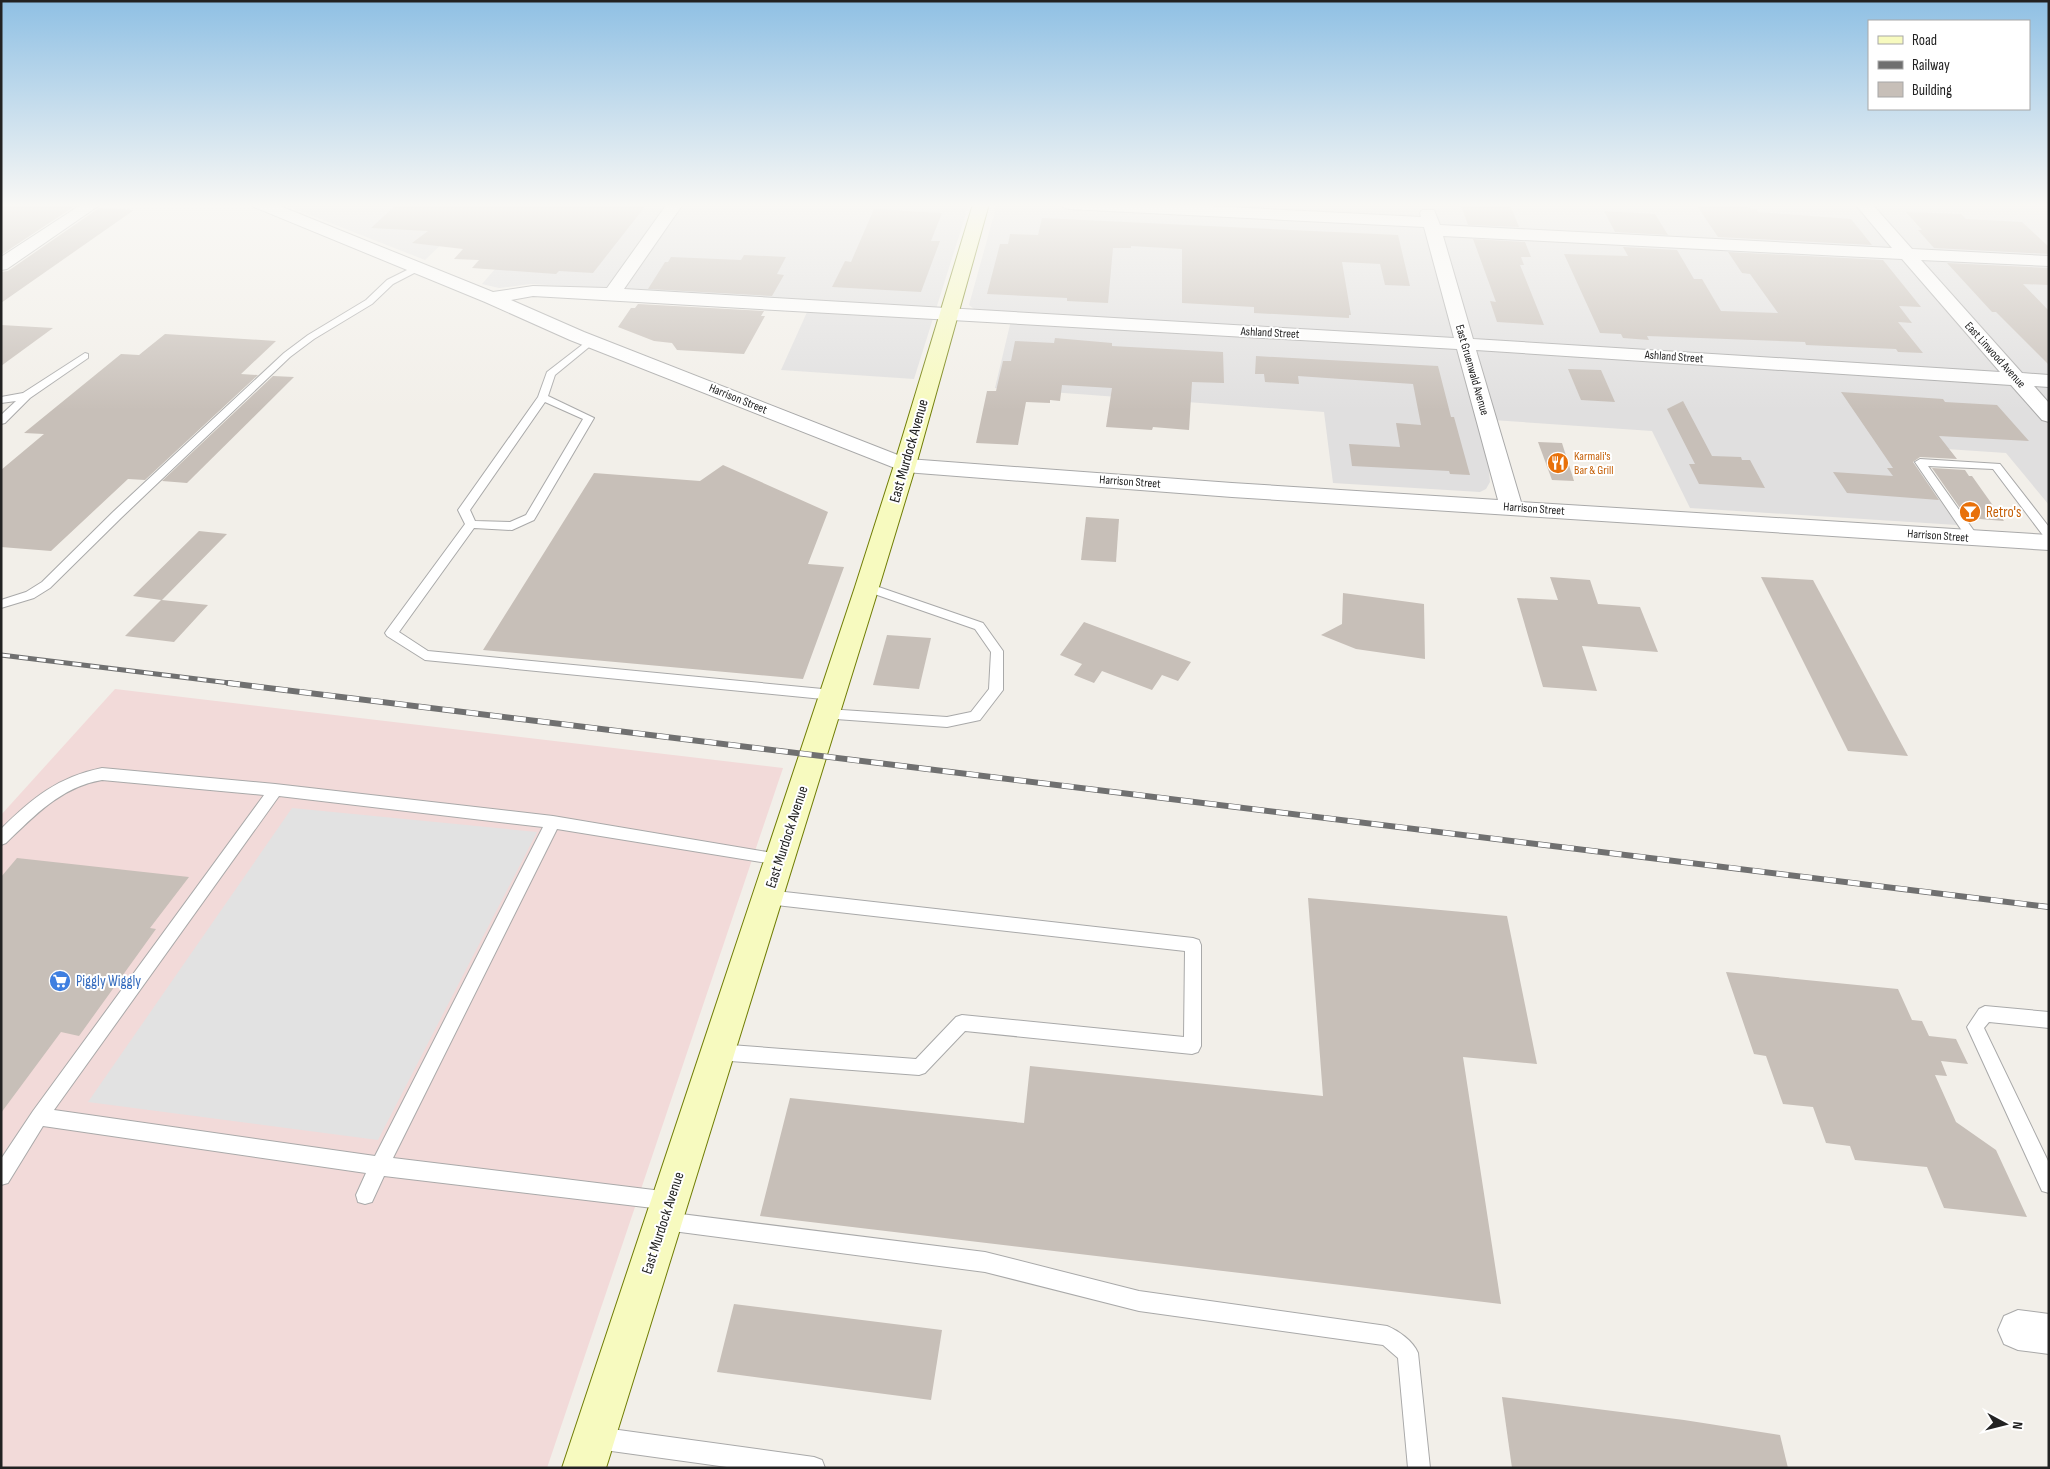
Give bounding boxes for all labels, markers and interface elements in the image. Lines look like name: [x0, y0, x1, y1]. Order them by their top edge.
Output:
legend: [1868, 20, 2030, 110]
text: Road: [1912, 31, 1937, 50]
text: Railway: [1912, 56, 1950, 75]
text: Building: [1912, 81, 1952, 100]
street label: East Linwood Avenue: [1961, 319, 2029, 391]
street label: East Gruenwald Avenue: [1452, 323, 1492, 417]
street label: Ashland Street: [1239, 324, 1300, 342]
street label: Ashland Street: [1643, 347, 1704, 367]
street label: Harrison Street: [707, 381, 770, 418]
street label: East Murdock Avenue: [885, 397, 933, 505]
place label: Karmali's Bar & Grill: [1574, 449, 1613, 478]
restaurant icon: Karmali's Bar & Grill: [1546, 451, 1570, 475]
street label: Harrison Street: [1099, 472, 1162, 492]
street label: Harrison Street: [1503, 499, 1566, 519]
bar icon: Retro's: [1958, 500, 1982, 524]
place label: Retro's: [1986, 503, 2021, 522]
street label: Harrison Street: [1907, 526, 1970, 546]
street label: East Murdock Avenue: [761, 783, 813, 891]
supermarket icon: Piggly Wiggly: [48, 969, 72, 993]
place label: Piggly Wiggly: [76, 972, 141, 991]
street label: East Murdock Avenue: [637, 1169, 689, 1277]
north arrow: [1980, 1399, 2030, 1449]
text: N: [2009, 1421, 2026, 1430]

